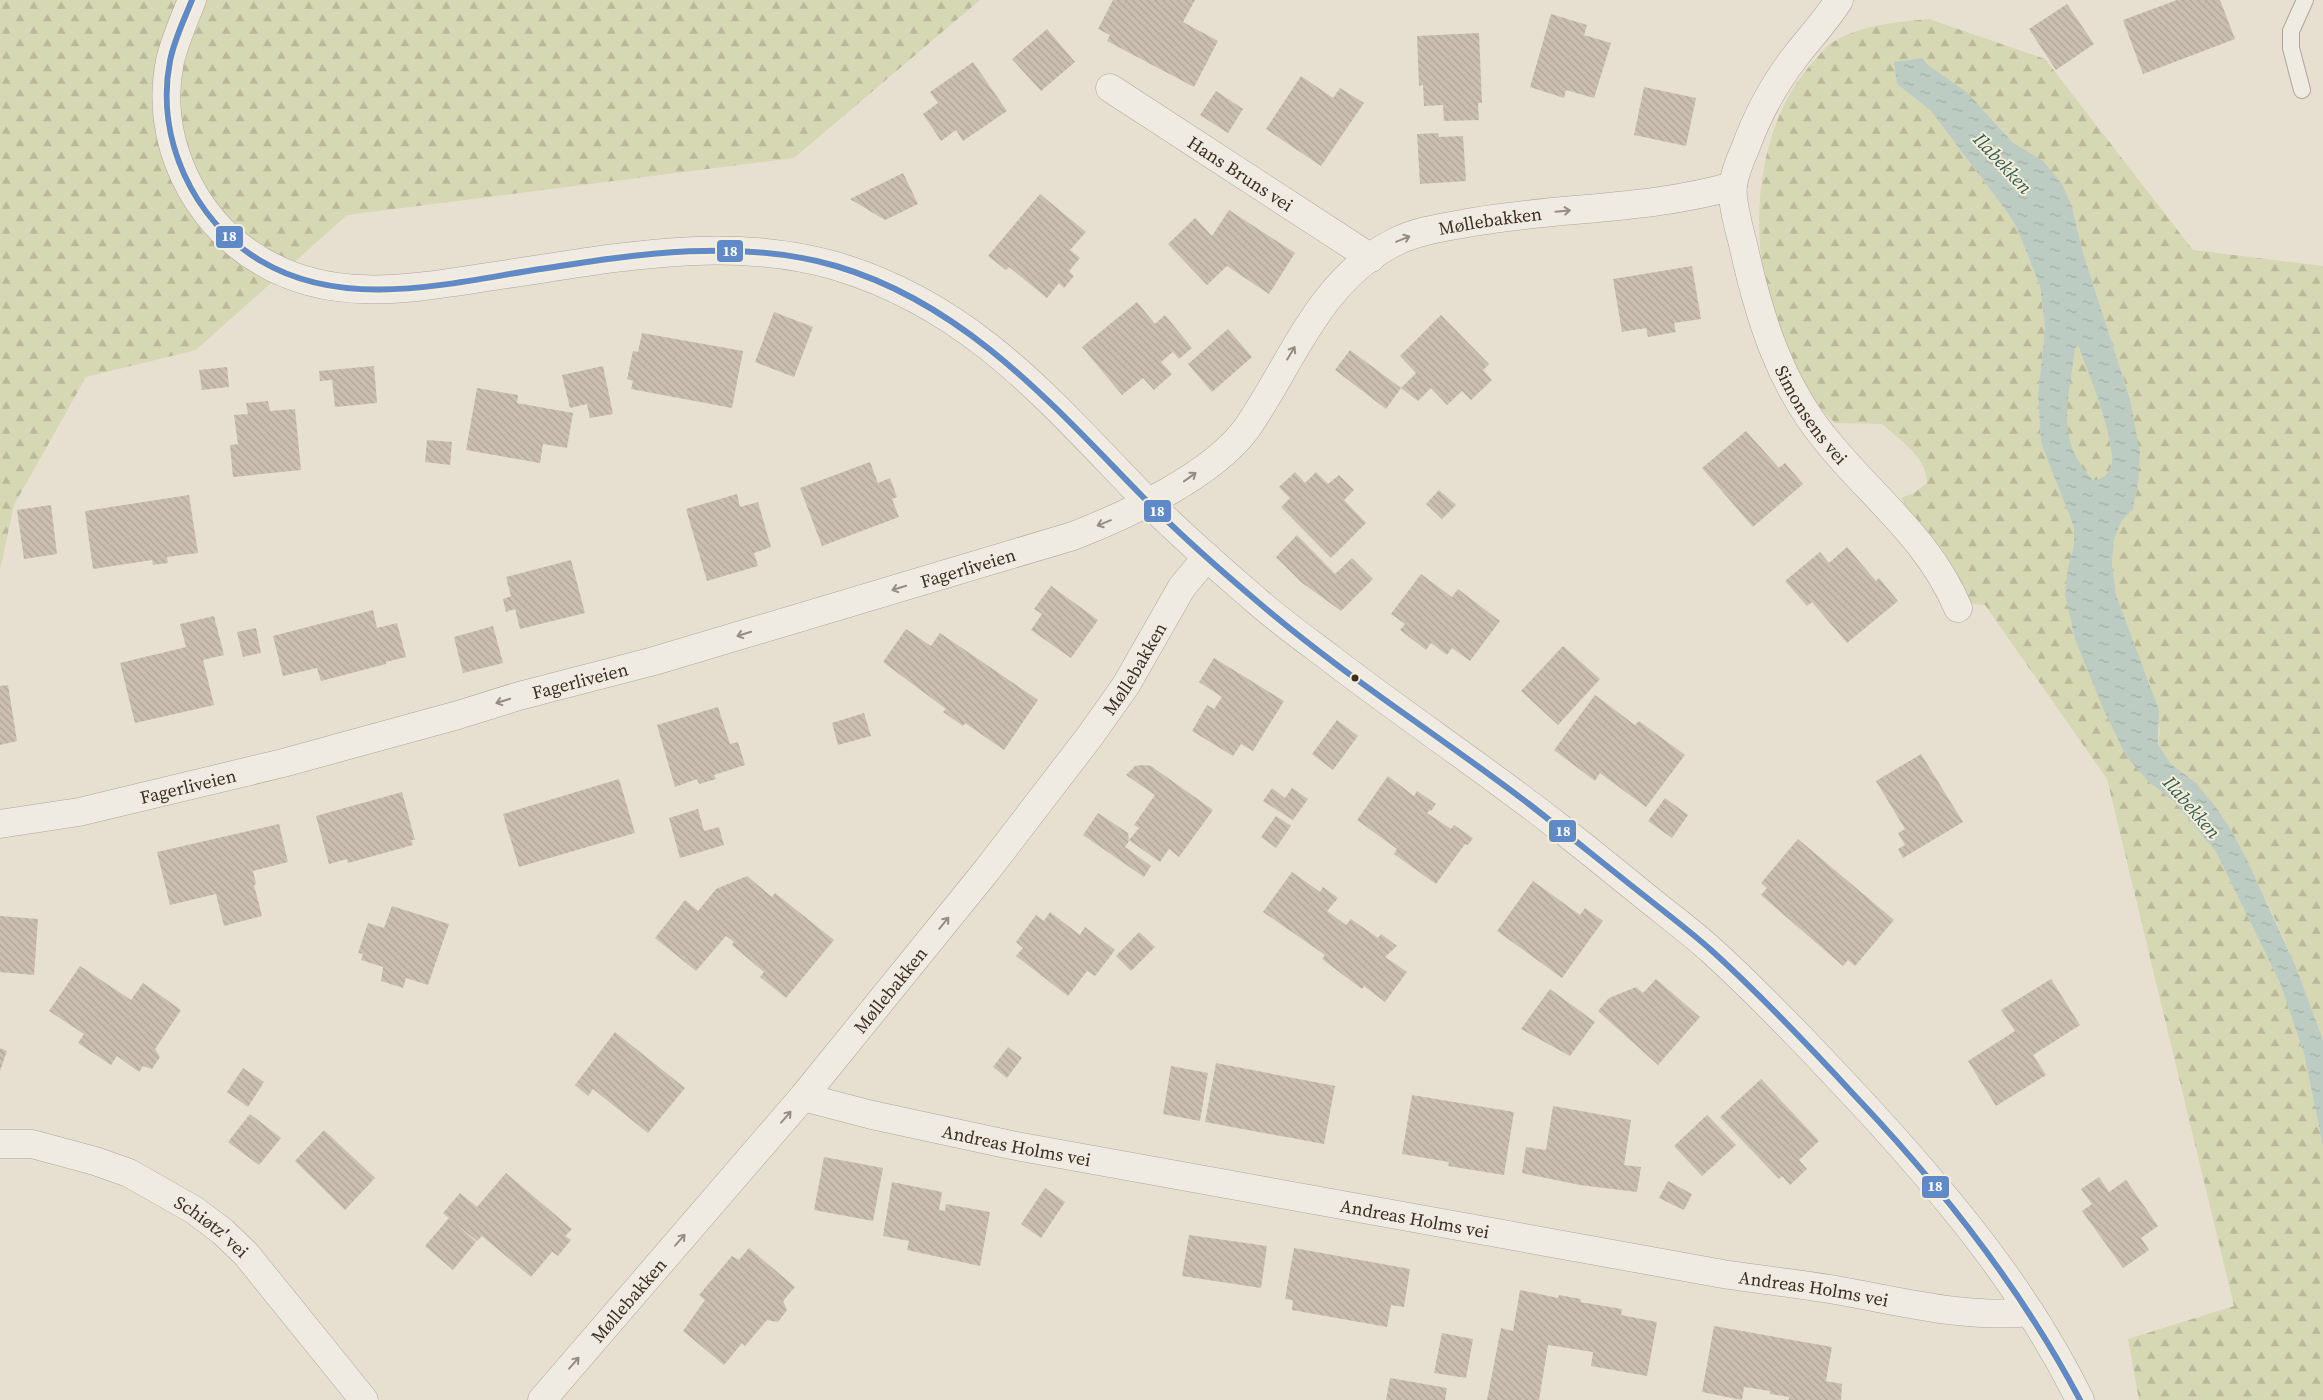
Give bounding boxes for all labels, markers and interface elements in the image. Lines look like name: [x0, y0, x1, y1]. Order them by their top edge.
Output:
water label: Ilabekken: [1967, 126, 2038, 200]
street label: Hans Bruns vei: [1183, 130, 1298, 217]
street label: Møllebakken: [1436, 201, 1543, 240]
one-way arrow: [1554, 207, 1570, 216]
line badge: 18: [215, 225, 244, 249]
text: 18: [221, 226, 237, 246]
one-way arrow: [1395, 234, 1410, 244]
line badge: 18: [716, 239, 744, 263]
text: 18: [722, 241, 738, 261]
one-way arrow: [1287, 346, 1297, 360]
street label: Simonsens vei: [1769, 361, 1854, 470]
one-way arrow: [1183, 472, 1197, 482]
line badge: 18: [1143, 499, 1172, 523]
text: 18: [1149, 501, 1165, 521]
one-way arrow: [1097, 520, 1112, 529]
street label: Fagerliveien: [917, 541, 1019, 593]
one-way arrow: [892, 583, 908, 593]
street label: Møllebakken: [1096, 617, 1172, 720]
one-way arrow: [736, 630, 752, 640]
street label: Fagerliveien: [529, 656, 631, 705]
unlabelled marker: [1350, 673, 1360, 683]
one-way arrow: [495, 696, 511, 706]
street label: Fagerliveien: [137, 762, 239, 809]
water label: Ilabekken: [2157, 769, 2227, 844]
line badge: 18: [1548, 819, 1577, 843]
text: 18: [1555, 821, 1571, 841]
one-way arrow: [938, 917, 949, 930]
street label: Møllebakken: [847, 941, 933, 1038]
one-way arrow: [780, 1110, 792, 1123]
street label: Andreas Holms vei: [940, 1118, 1093, 1172]
line badge: 18: [1921, 1175, 1950, 1199]
text: 18: [1927, 1176, 1943, 1196]
street label: Schiøtz' vei: [170, 1189, 255, 1263]
street label: Andreas Holms vei: [1338, 1192, 1492, 1244]
one-way arrow: [674, 1234, 685, 1247]
street label: Møllebakken: [585, 1252, 672, 1348]
street label: Andreas Holms vei: [1737, 1264, 1891, 1312]
one-way arrow: [568, 1357, 579, 1370]

